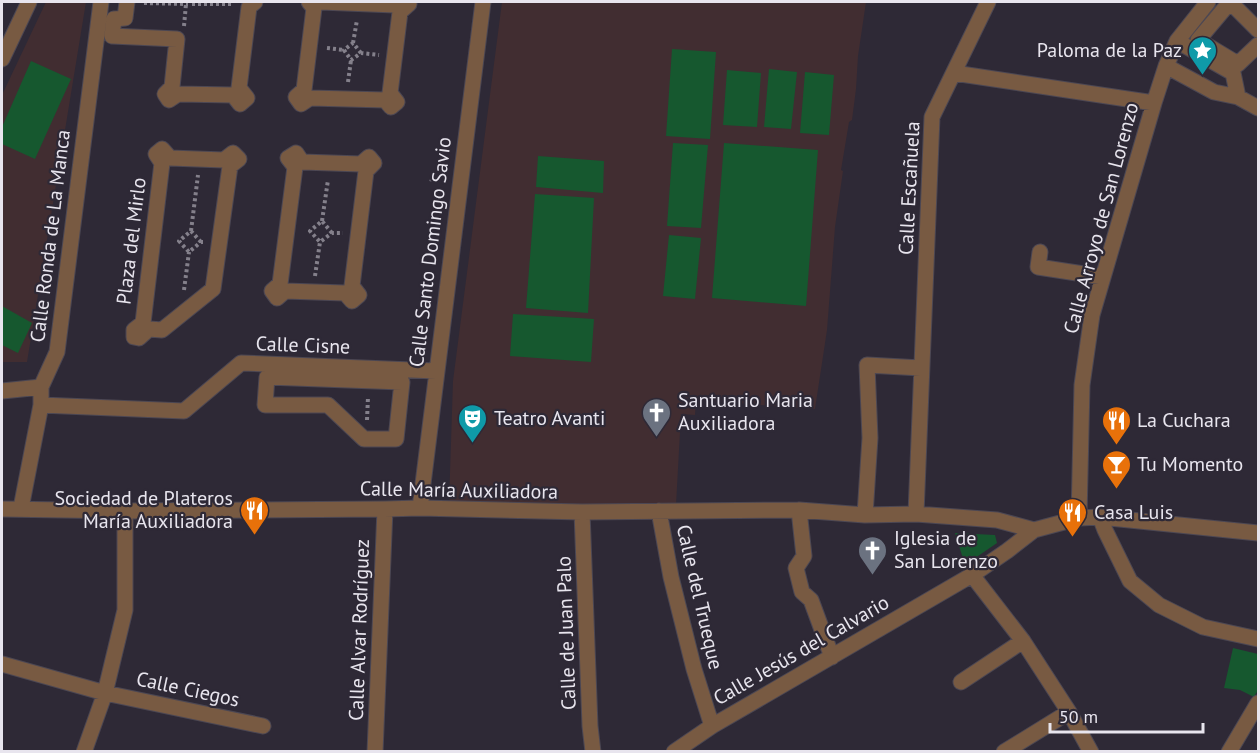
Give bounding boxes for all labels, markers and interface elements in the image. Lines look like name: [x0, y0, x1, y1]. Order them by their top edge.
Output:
place icon: Paloma de la Paz: [1187, 34, 1219, 76]
place label: Paloma de la Paz: [1037, 37, 1182, 63]
street label: Calle Arroyo de San Lorenzo: [1058, 99, 1144, 337]
street label: Calle Escañuela: [893, 120, 925, 256]
street label: Calle Ronda de La Manca: [24, 128, 76, 344]
street label: Calle Santo Domingo Savio: [403, 135, 457, 369]
street label: Plaza del Mirlo: [110, 176, 152, 306]
street label: Calle Cisne: [255, 330, 351, 360]
place label: Santuario Maria Auxiliadora: [678, 387, 813, 436]
church icon: Santuario Maria Auxiliadora: [641, 396, 673, 438]
theatre icon: Teatro Avanti: [457, 402, 489, 444]
restaurant icon: La Cuchara: [1100, 404, 1132, 446]
place label: Teatro Avanti: [494, 405, 605, 431]
place label: La Cuchara: [1137, 407, 1231, 433]
bar icon: Tu Momento: [1100, 448, 1132, 490]
place label: Tu Momento: [1137, 451, 1243, 477]
street label: Calle María Auxiliadora: [360, 475, 558, 505]
place label: Sociedad de Plateros María Auxiliadora: [54, 485, 233, 534]
restaurant icon: Sociedad de Plateros María Auxiliadora: [238, 494, 270, 536]
restaurant icon: Casa Luis: [1057, 496, 1089, 538]
place label: Casa Luis: [1094, 499, 1173, 525]
street label: Calle del Trueque: [671, 522, 729, 672]
place label: Iglesia de San Lorenzo: [894, 525, 998, 574]
church icon: Iglesia de San Lorenzo: [857, 534, 889, 576]
street label: Calle Alvar Rodríguez: [343, 539, 375, 721]
street label: Calle de Juan Palo: [550, 555, 582, 711]
street label: Calle Jesús del Calvario: [709, 589, 893, 711]
street label: Calle Ciegos: [134, 665, 242, 713]
scale bar: [1050, 696, 1203, 734]
text: 50 m: [1059, 705, 1098, 728]

